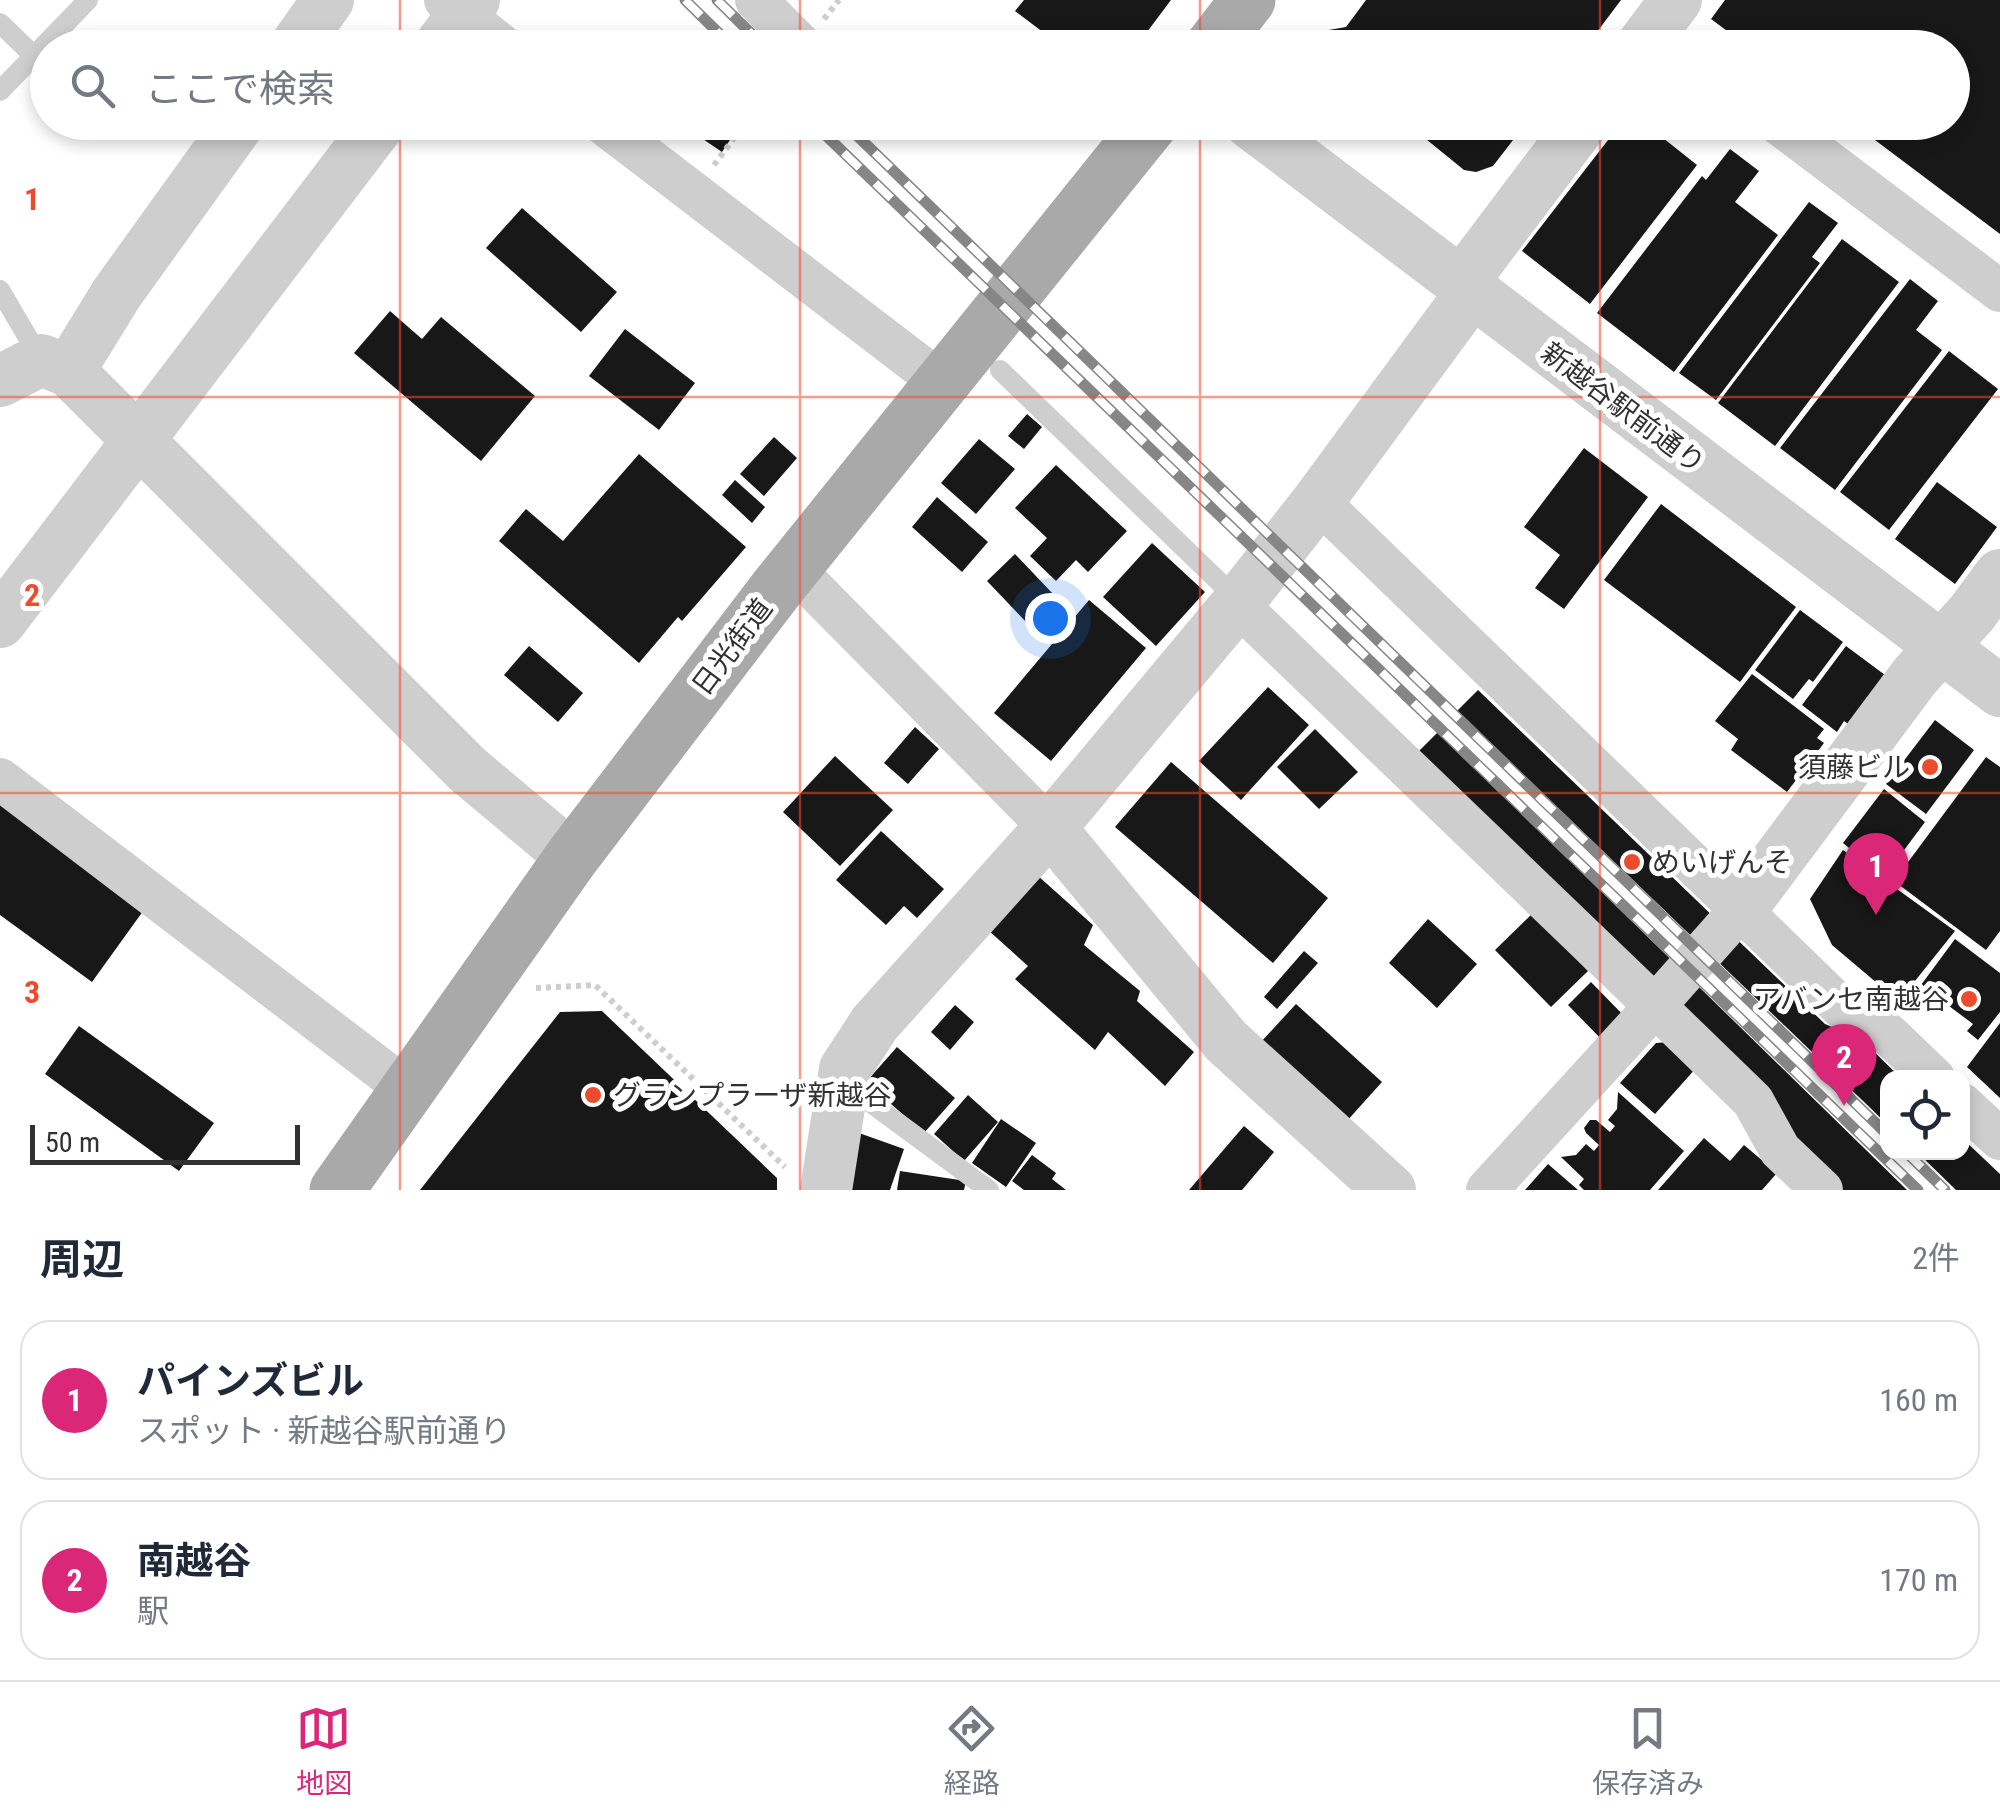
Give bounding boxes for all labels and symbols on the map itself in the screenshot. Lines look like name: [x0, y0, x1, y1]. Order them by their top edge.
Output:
text: 1: [24, 180, 40, 218]
street label: 新越谷駅前通り: [1535, 336, 1711, 480]
text: 2: [24, 576, 40, 614]
street label: 日光街道: [685, 592, 779, 702]
your location: [1025, 593, 1076, 644]
place label: 須藤ビル: [1798, 751, 1910, 784]
marker: 須藤ビル: [1919, 756, 1941, 778]
pin: 1: [1844, 832, 1908, 915]
place label: めいげんそ: [1652, 846, 1792, 879]
marker: めいげんそ: [1621, 851, 1643, 873]
text: 3: [24, 973, 40, 1011]
place label: アバンセ南越谷: [1753, 983, 1949, 1016]
marker: アバンセ南越谷: [1958, 988, 1980, 1010]
pin: 2: [1812, 1024, 1876, 1106]
place label: グランプラーザ新越谷: [613, 1079, 892, 1112]
marker: グランプラーザ新越谷: [582, 1084, 604, 1106]
scale bar: [30, 1120, 300, 1164]

